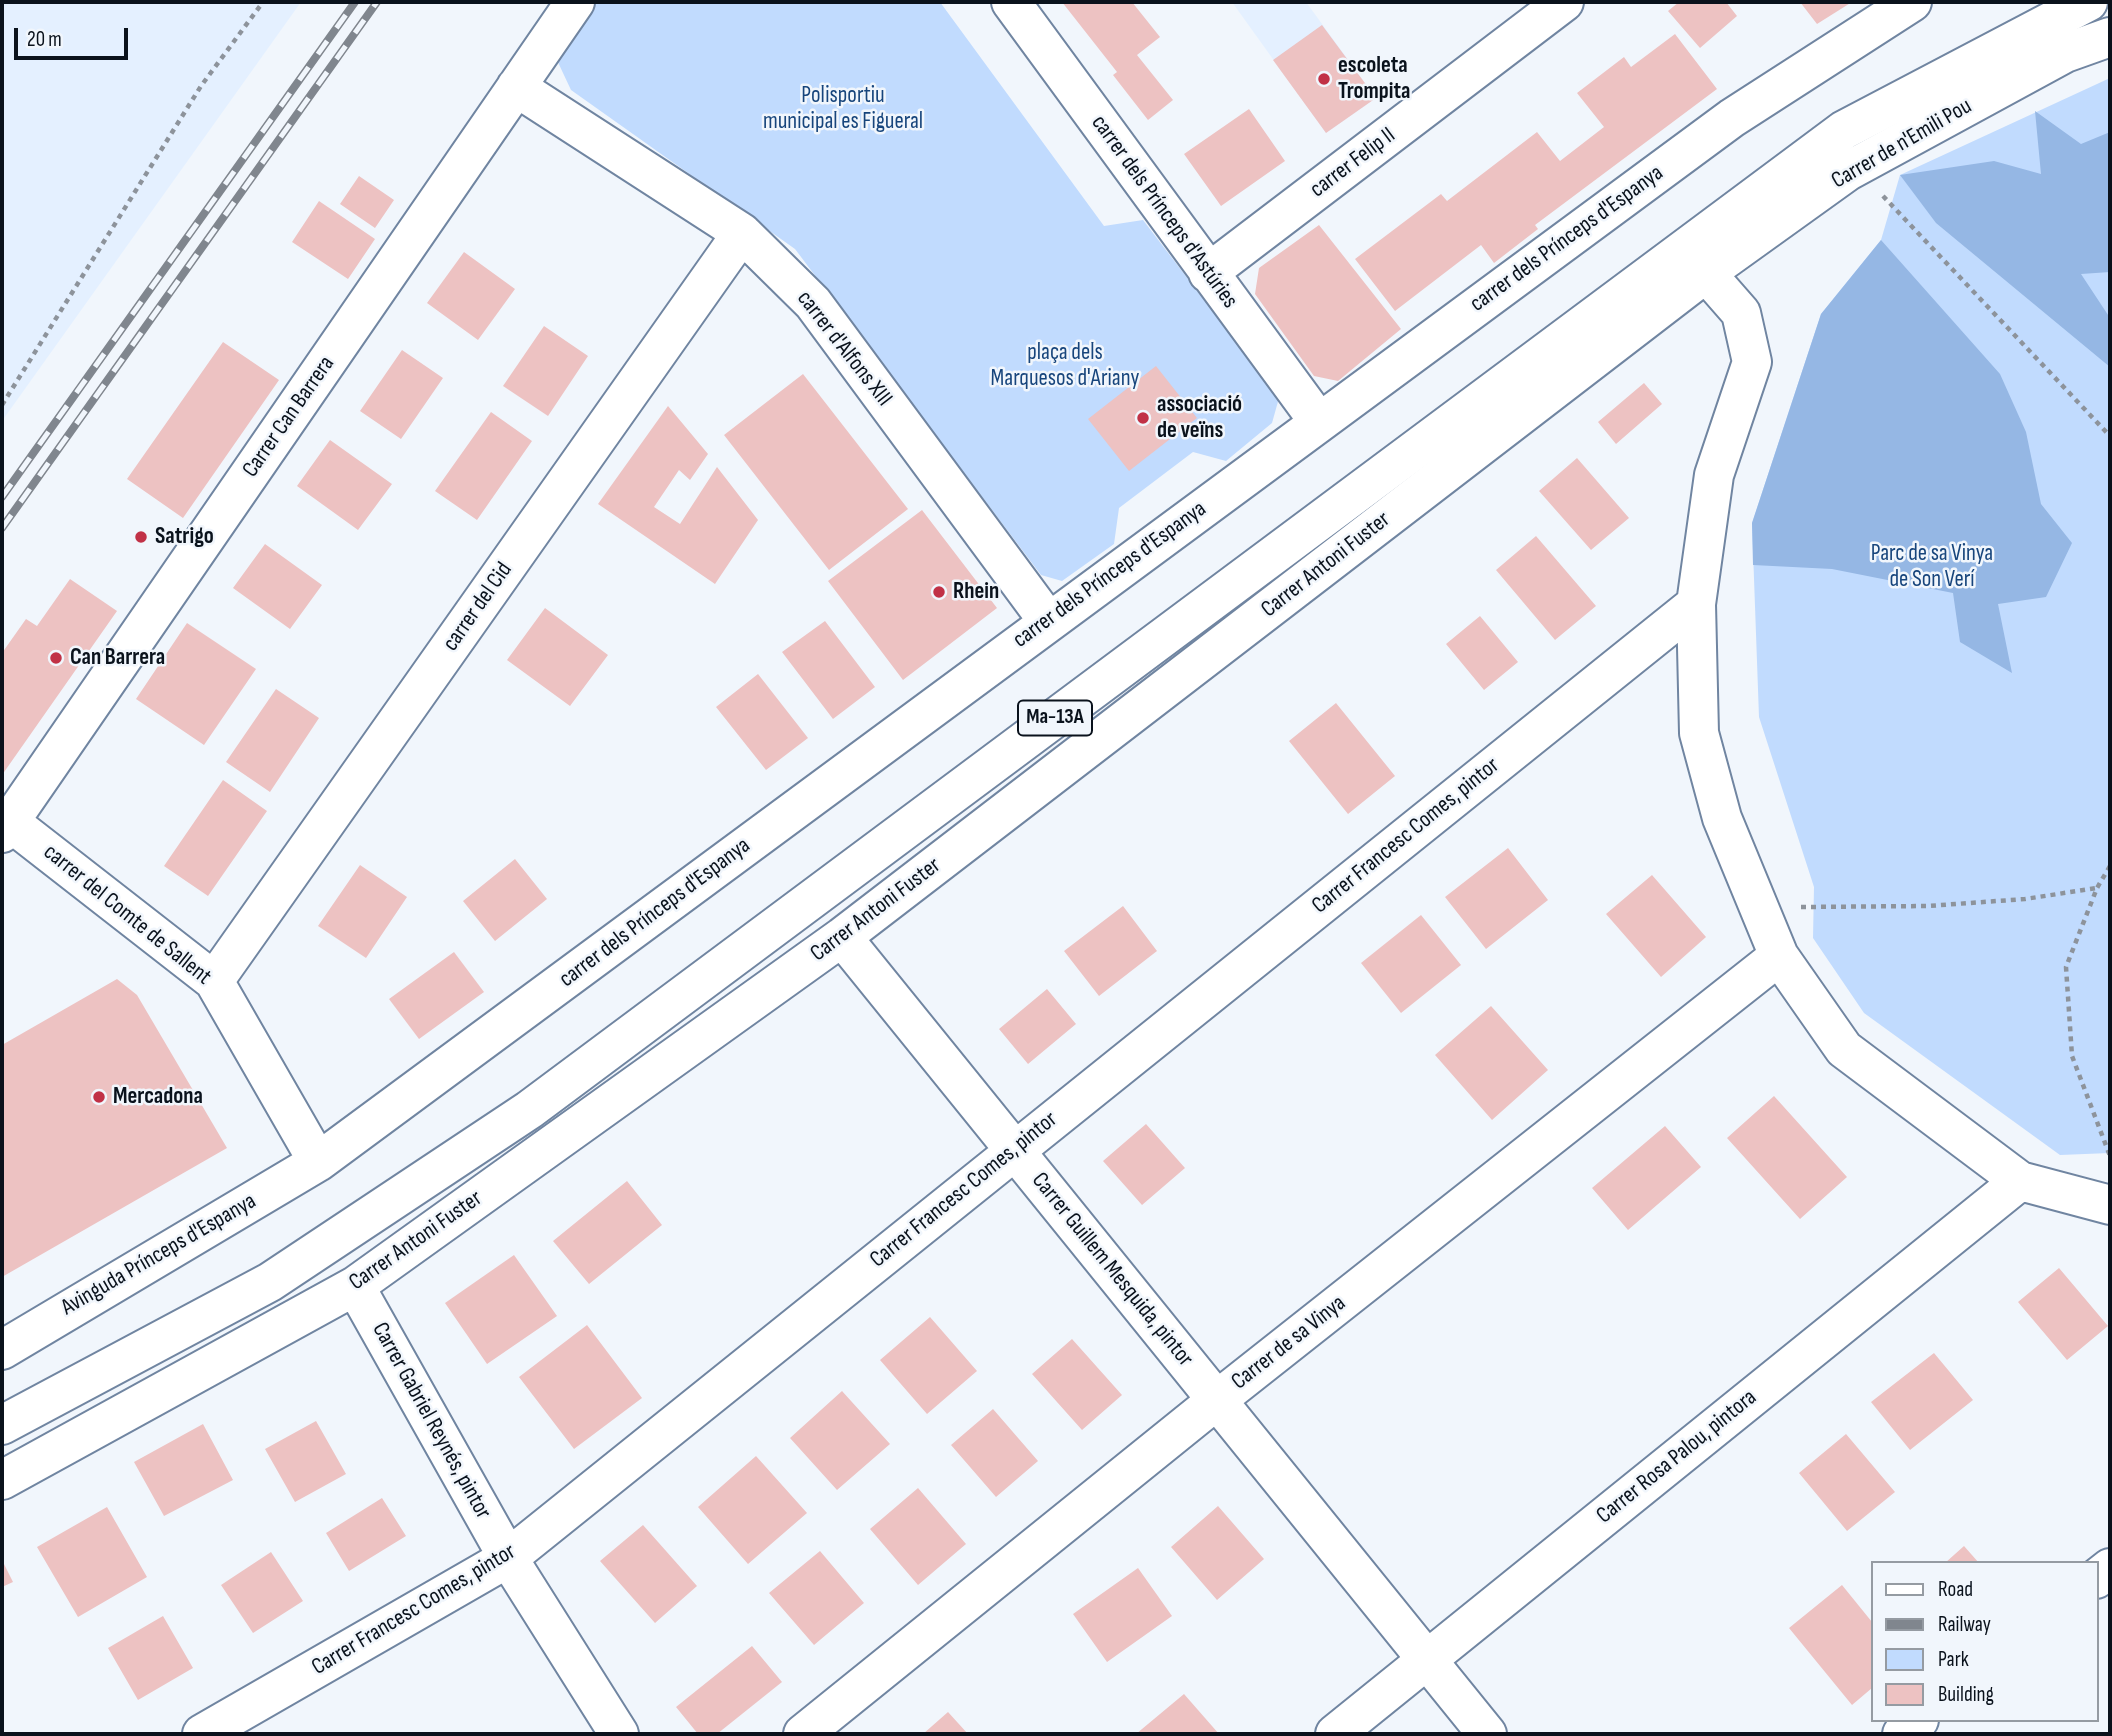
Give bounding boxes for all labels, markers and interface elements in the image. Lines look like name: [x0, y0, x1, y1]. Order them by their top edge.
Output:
scale bar: [18, 14, 131, 58]
text: 20 m: [27, 27, 62, 52]
place label: escoleta Trompita: [1338, 52, 1410, 106]
marker: escoleta Trompita: [1316, 71, 1332, 87]
park label: Polisportiu municipal es Figueral: [763, 82, 923, 136]
street label: Carrer de n'Emili Pou: [1827, 93, 1977, 195]
street label: carrer dels Prínceps d'Astúries: [1085, 110, 1243, 314]
street label: carrer Felip II: [1305, 122, 1401, 204]
street label: carrer dels Prínceps d'Espanya: [1465, 160, 1669, 318]
street label: carrer d'Alfons XIII: [790, 286, 898, 412]
park label: plaça dels Marquesos d'Ariany: [991, 339, 1139, 393]
street label: Carrer Can Barrera: [237, 351, 341, 483]
place label: associació de veïns: [1157, 391, 1242, 445]
marker: associació de veïns: [1135, 410, 1151, 426]
street label: carrer dels Prínceps d'Espanya: [1008, 496, 1212, 654]
street label: Carrer Antoni Fuster: [1256, 506, 1396, 624]
place label: Satrigo: [155, 523, 214, 551]
marker: Satrigo: [133, 529, 149, 545]
park label: Parc de sa Vinya de Son Verí: [1871, 540, 1993, 594]
street label: carrer del Cid: [437, 557, 519, 657]
place label: Rhein: [953, 578, 999, 606]
marker: Rhein: [931, 584, 947, 600]
place label: Can Barrera: [70, 644, 165, 672]
marker: Can Barrera: [48, 650, 64, 666]
road number: Ma-13A: [1018, 700, 1092, 736]
street label: Carrer Francesc Comes, pintor: [1307, 752, 1505, 920]
street label: carrer dels Prínceps d'Espanya: [554, 832, 756, 994]
street label: carrer del Comte de Sallent: [37, 839, 217, 991]
street label: Carrer Antoni Fuster: [806, 852, 946, 968]
place label: Mercadona: [113, 1083, 203, 1111]
marker: Mercadona: [91, 1089, 107, 1105]
street label: Carrer Francesc Comes, pintor: [865, 1106, 1063, 1274]
street label: Carrer Guillem Mesquida, pintor: [1025, 1167, 1199, 1373]
street label: Carrer Antoni Fuster: [344, 1185, 488, 1297]
street label: Avinguda Prínceps d'Espanya: [57, 1188, 261, 1322]
street label: Carrer de sa Vinya: [1227, 1290, 1351, 1396]
street label: Carrer Gabriel Reynés, pintor: [366, 1318, 496, 1524]
street label: Carrer Rosa Palou, pintora: [1592, 1384, 1762, 1530]
street label: Carrer Francesc Comes, pintor: [307, 1538, 521, 1682]
legend: [1870, 1561, 2098, 1722]
text: Road: [1938, 1577, 1973, 1602]
text: Railway: [1938, 1612, 1991, 1637]
text: Park: [1938, 1647, 1969, 1672]
text: Building: [1938, 1682, 1994, 1707]

